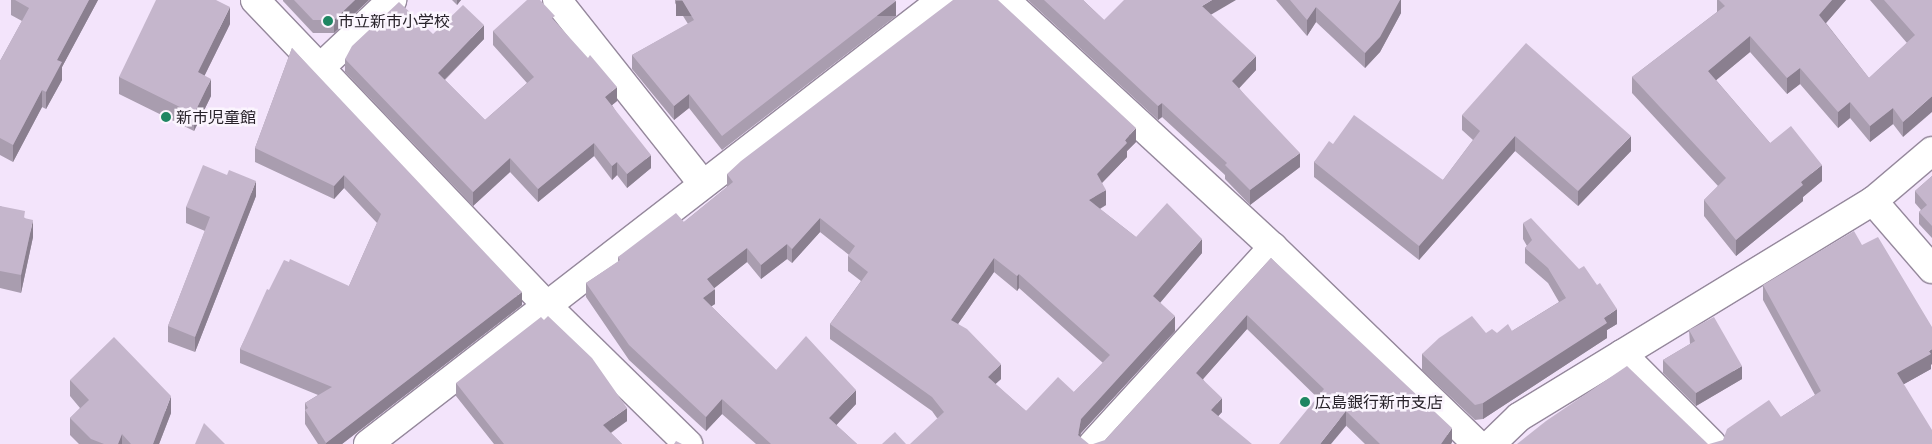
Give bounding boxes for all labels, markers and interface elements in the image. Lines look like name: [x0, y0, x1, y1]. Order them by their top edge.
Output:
place label: 市立新市小学校: [338, 11, 450, 31]
marker: 市立新市小学校: [322, 15, 334, 27]
place label: 新市児童館: [176, 107, 256, 127]
marker: 新市児童館: [160, 111, 172, 123]
place label: 広島銀行新市支店: [1315, 392, 1443, 412]
marker: 広島銀行新市支店: [1299, 396, 1311, 408]

